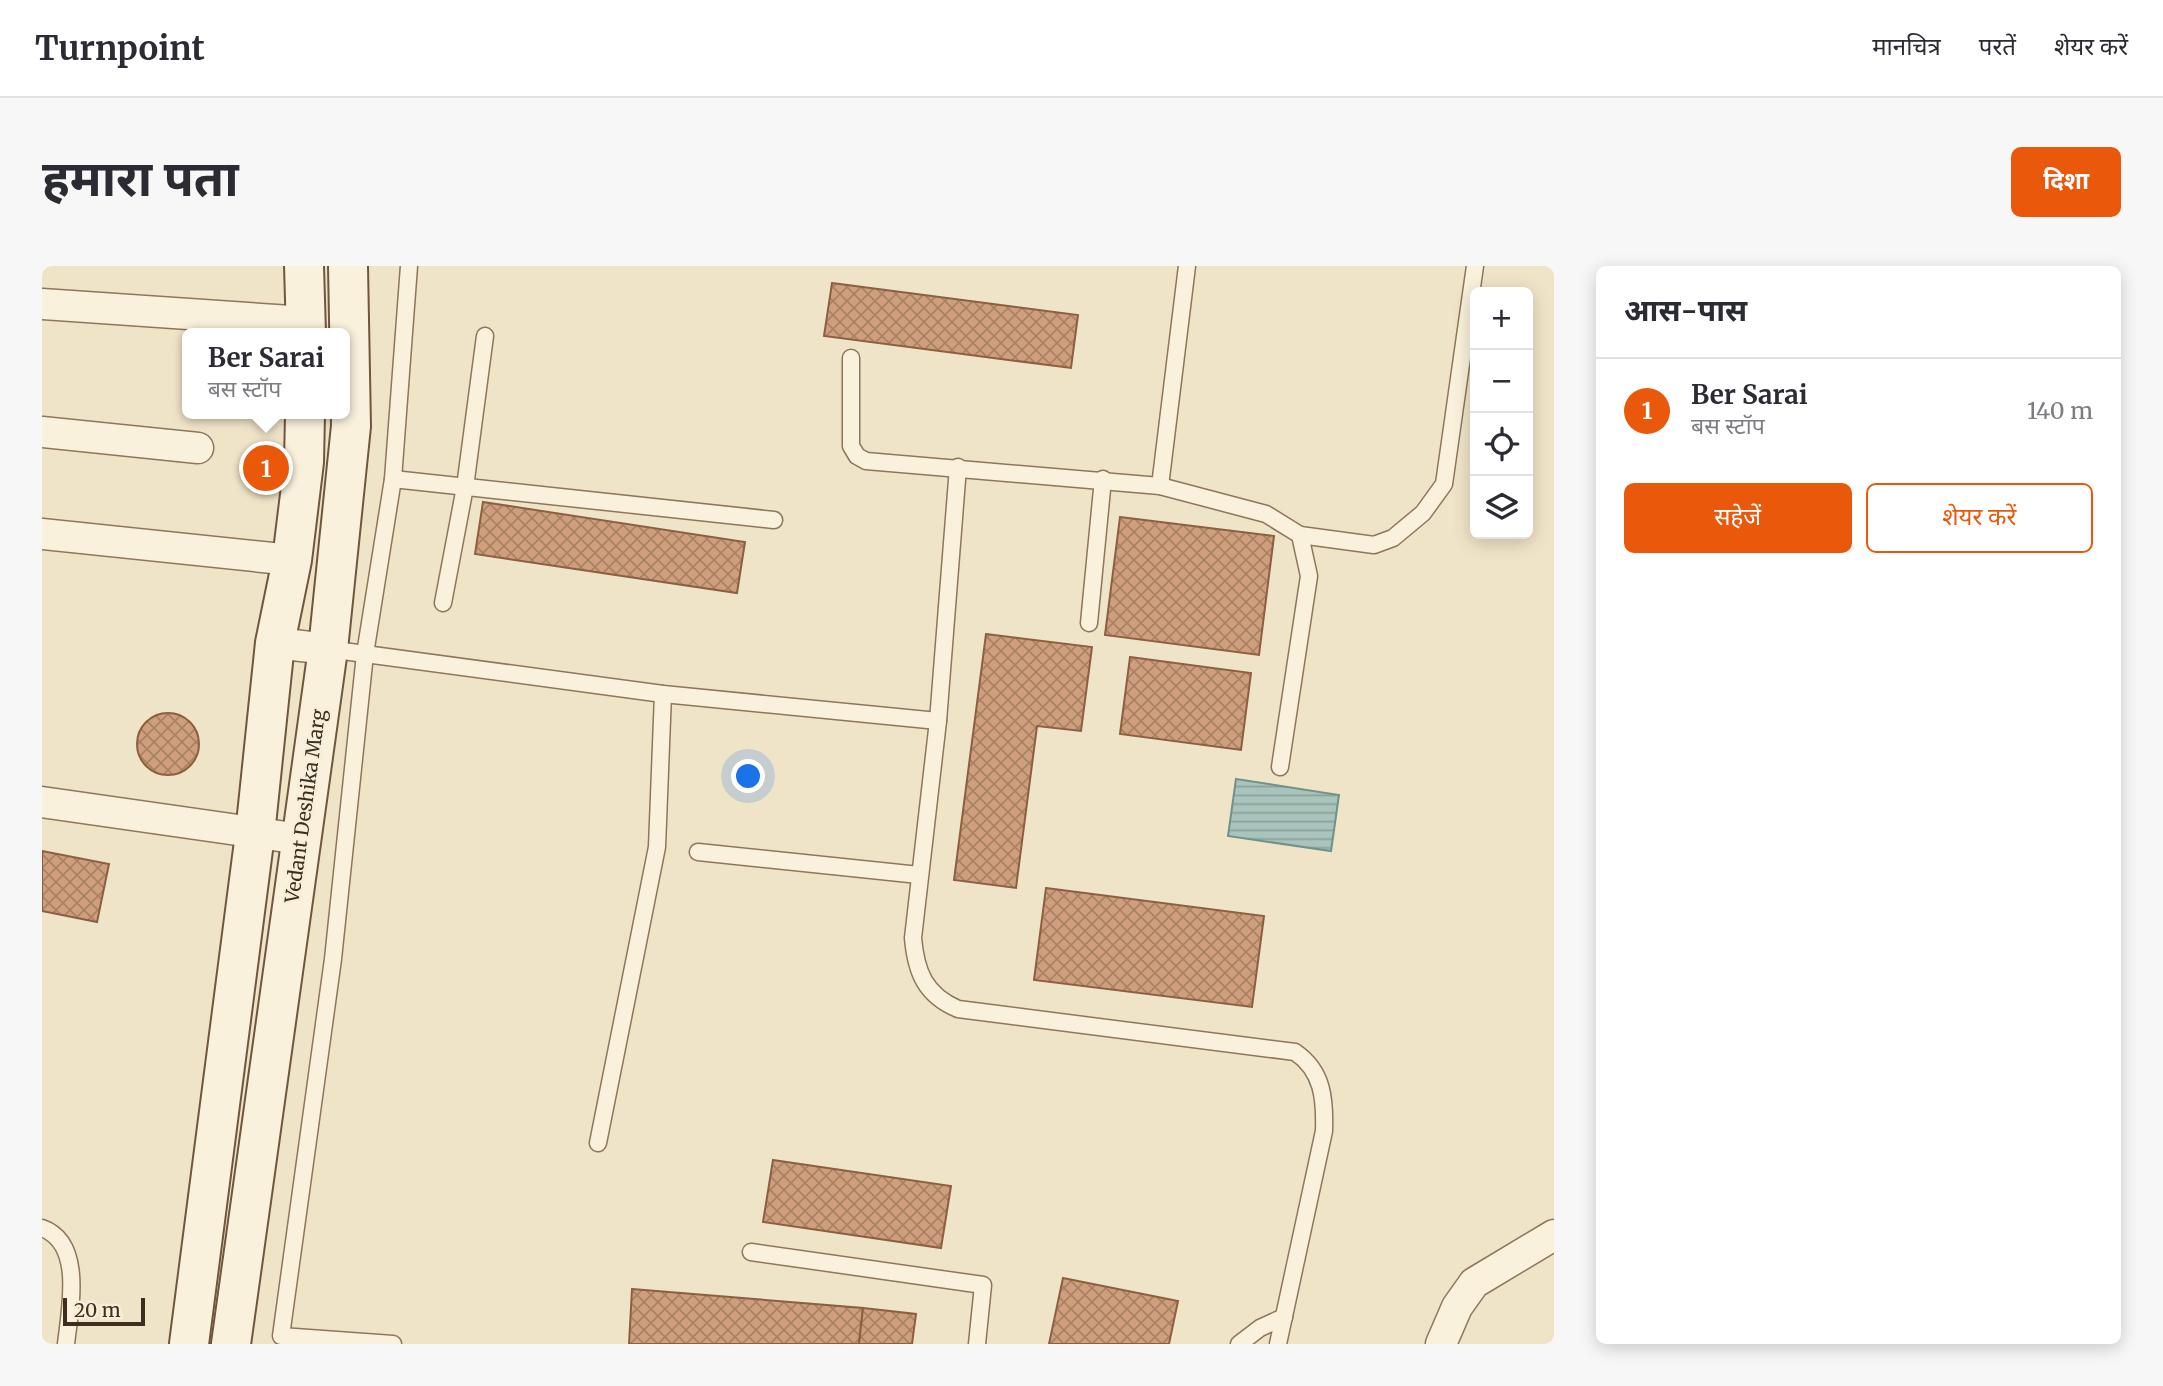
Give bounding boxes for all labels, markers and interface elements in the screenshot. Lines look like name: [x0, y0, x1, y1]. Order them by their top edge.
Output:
text: Turnpoint: [35, 28, 205, 69]
text: मानचित्र: [1872, 31, 1941, 62]
text: परतें: [1979, 31, 2016, 62]
text: शेयर करें: [2054, 31, 2128, 62]
button: दिशा: [2011, 147, 2121, 217]
text: हमारा पता: [42, 148, 239, 209]
map controls: [1470, 287, 1533, 539]
button: +: [1470, 287, 1533, 350]
text: आस-पास: [1624, 291, 1747, 329]
popup: [182, 328, 350, 419]
text: Ber Sarai: [208, 341, 324, 374]
button: −: [1470, 350, 1533, 413]
text: बस स्टॉप: [208, 374, 281, 403]
text: Ber Sarai: [1691, 378, 1808, 411]
text: 1: [1642, 396, 1652, 425]
text: 140 m: [2027, 396, 2093, 425]
text: बस स्टॉप: [1691, 411, 1765, 440]
button: locate: [1470, 413, 1533, 476]
pin: 1: [243, 442, 289, 494]
button: layers: [1470, 476, 1533, 539]
button: सहेजें: [1624, 483, 1852, 553]
button: शेयर करें: [1866, 483, 2093, 553]
street label: Vedant Deshika Marg: [279, 707, 331, 905]
your location: [731, 759, 765, 793]
scale bar: [63, 1295, 145, 1327]
text: 20 m: [74, 1298, 121, 1322]

